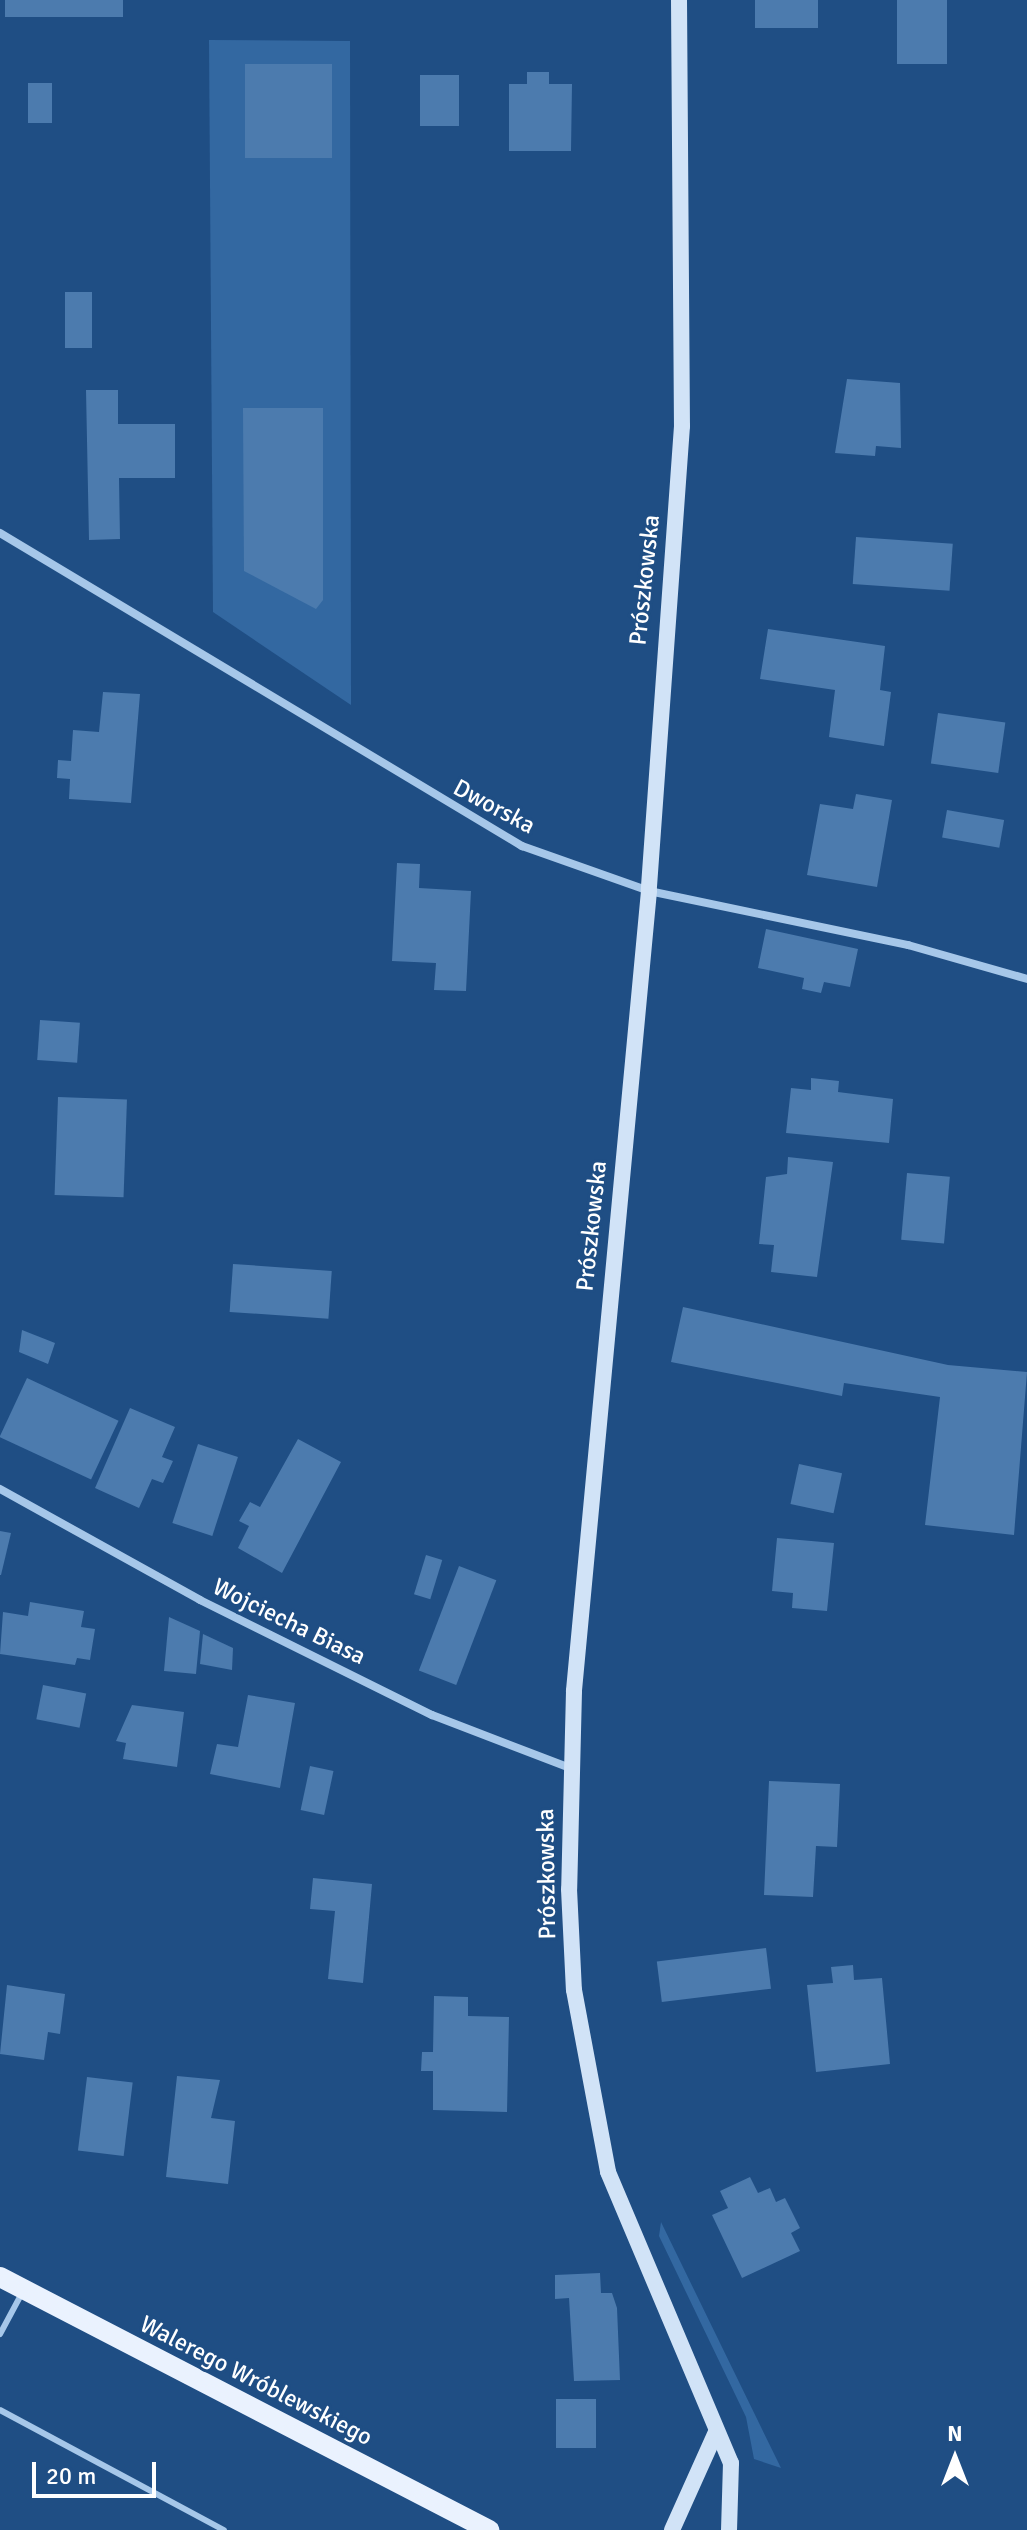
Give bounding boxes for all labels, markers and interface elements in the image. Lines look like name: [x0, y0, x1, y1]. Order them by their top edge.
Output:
street label: Prószkowska: [624, 513, 666, 647]
street label: Dworska: [448, 773, 540, 841]
street label: Prószkowska: [571, 1159, 613, 1293]
street label: Wojciecha Biasa: [208, 1573, 370, 1671]
street label: Prószkowska: [531, 1808, 563, 1940]
street label: Walerego Wróblewskiego: [135, 2310, 377, 2452]
north arrow: [915, 2418, 995, 2498]
text: N: [947, 2420, 963, 2447]
scale bar: [36, 2446, 160, 2496]
text: 20 m: [46, 2461, 96, 2491]

